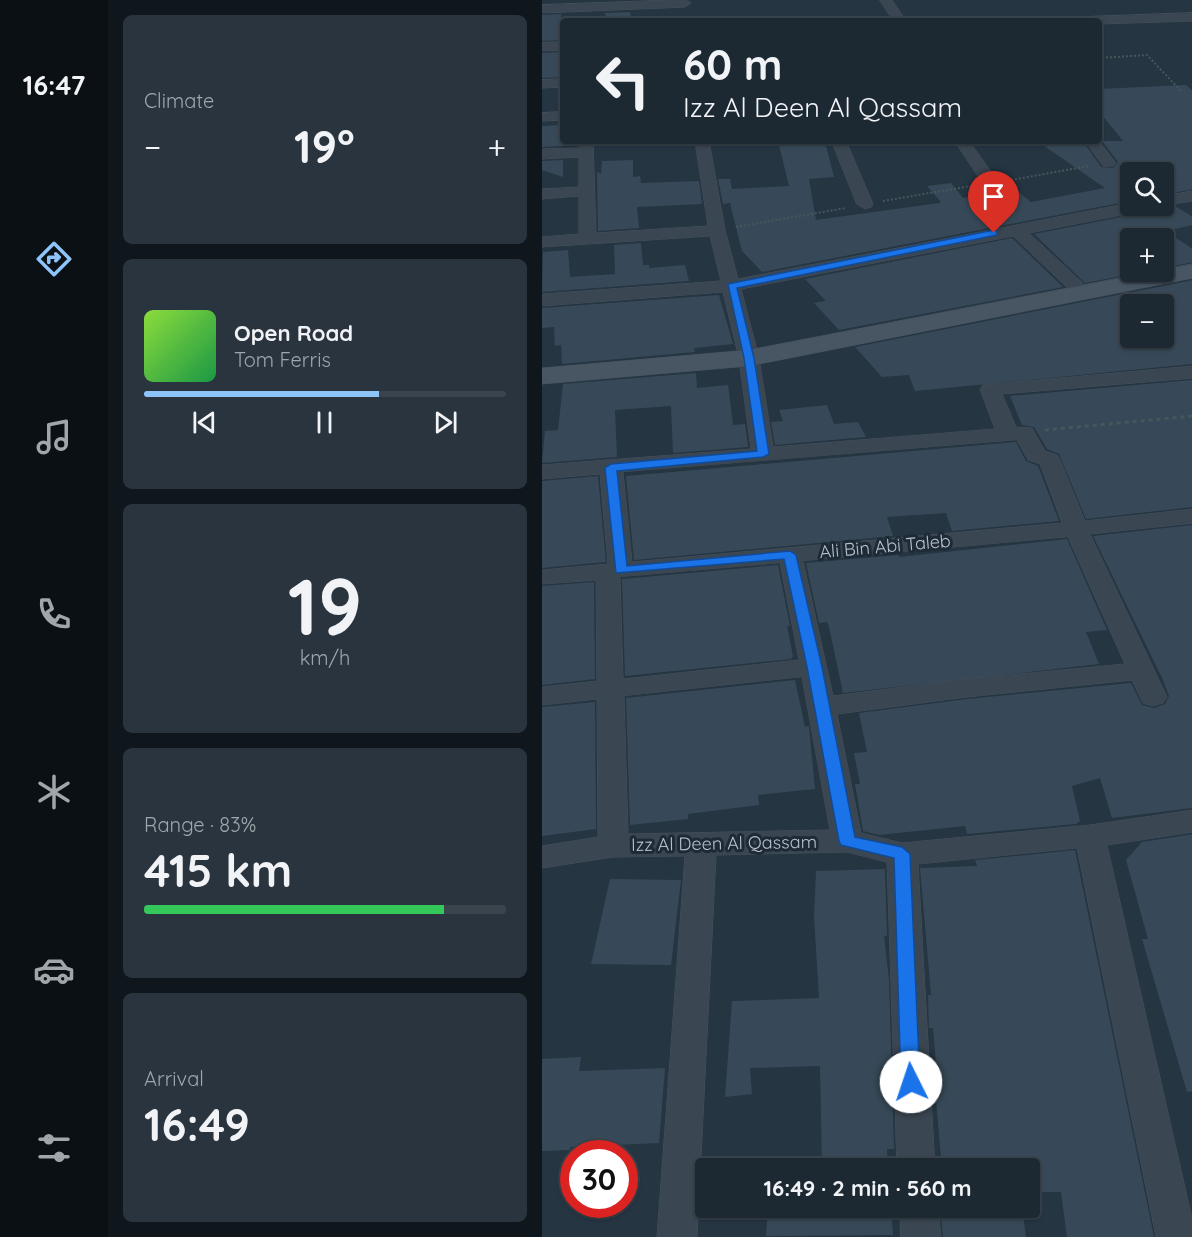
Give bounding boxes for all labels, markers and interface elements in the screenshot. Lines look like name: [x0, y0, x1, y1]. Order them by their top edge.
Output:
text: 60 m: [683, 38, 783, 91]
icon: left: [584, 42, 662, 120]
text: 16:47: [23, 68, 85, 102]
text: Climate: [144, 88, 214, 113]
text: Izz Al Deen Al Qassam: [683, 90, 962, 124]
text: 19°: [294, 118, 355, 174]
text: −: [144, 126, 161, 167]
text: +: [487, 126, 506, 167]
map controls: [1120, 162, 1174, 348]
button: search: [1120, 162, 1174, 216]
pin: [968, 171, 1019, 233]
icon: arrive: [977, 180, 1010, 213]
button: +: [1120, 228, 1174, 282]
icon: directions: [33, 238, 75, 280]
button: −: [1120, 294, 1174, 348]
text: Open Road: [234, 319, 353, 347]
text: Tom Ferris: [234, 347, 331, 372]
icon: previous: [188, 406, 221, 439]
icon: pause: [308, 406, 341, 439]
icon: next: [429, 406, 462, 439]
icon: music: [33, 416, 75, 458]
street label: Ali Bin Abi Taleb: [818, 529, 952, 563]
text: 19: [288, 557, 362, 655]
icon: phone: [33, 593, 75, 635]
text: km/h: [300, 645, 350, 670]
icon: climate: [33, 771, 75, 813]
text: Range · 83%: [144, 812, 256, 837]
street label: Izz Al Deen Al Qassam: [631, 830, 817, 856]
text: 415 km: [144, 842, 292, 898]
icon: car: [33, 949, 75, 991]
position arrow: [879, 1050, 943, 1114]
text: Arrival: [144, 1066, 204, 1091]
text: 16:49: [144, 1096, 250, 1152]
icon: filters: [33, 1127, 75, 1169]
speed limit sign: 30: [560, 1140, 638, 1218]
text: 16:49 · 2 min · 560 m: [763, 1174, 972, 1202]

